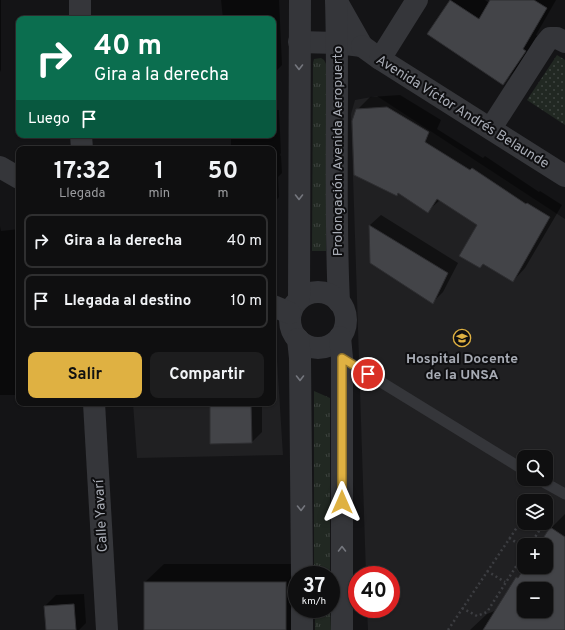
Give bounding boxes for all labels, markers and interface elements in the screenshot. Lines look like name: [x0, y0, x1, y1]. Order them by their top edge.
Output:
text: 40 m: [94, 29, 162, 65]
icon: right: [28, 32, 80, 84]
street label: Prolongación Avenida Aeropuerto: [330, 46, 347, 256]
street label: Avenida Víctor Andrés Belaunde: [373, 52, 552, 173]
text: Gira a la derecha: [94, 64, 229, 87]
one-way arrow: [295, 64, 303, 70]
icon: arrive: [78, 108, 100, 130]
text: Luego: [28, 110, 70, 129]
text: 17:32: [54, 157, 111, 187]
text: 1: [154, 157, 164, 187]
text: 50: [208, 157, 238, 187]
text: Llegada: [59, 186, 105, 202]
text: min: [148, 186, 170, 202]
text: m: [218, 186, 229, 202]
one-way arrow: [295, 194, 303, 200]
icon: right: [30, 230, 52, 252]
text: Gira a la derecha: [64, 232, 182, 251]
text: 40 m: [227, 232, 262, 251]
icon: arrive: [30, 290, 52, 312]
text: Llegada al destino: [64, 292, 191, 311]
text: 10 m: [231, 292, 262, 311]
school or university icon: Hospital Docente de la UNSA: [452, 328, 472, 348]
place label: Hospital Docente de la UNSA: [406, 351, 518, 384]
button: Salir: [28, 352, 142, 398]
button: Compartir: [150, 352, 264, 398]
pin: [351, 357, 385, 391]
icon: arrive: [357, 363, 379, 385]
one-way arrow: [296, 375, 304, 381]
map controls: [517, 450, 553, 618]
button: search: [517, 450, 553, 486]
street label: Calle Yavarí: [91, 478, 112, 553]
position arrow: [321, 481, 363, 523]
button: layers: [517, 494, 553, 530]
one-way arrow: [297, 505, 305, 511]
button: +: [517, 538, 553, 574]
one-way arrow: [338, 546, 346, 552]
speed limit sign: 40: [348, 566, 400, 618]
text: 37: [303, 574, 325, 600]
button: −: [517, 582, 553, 618]
text: km/h: [302, 595, 326, 608]

